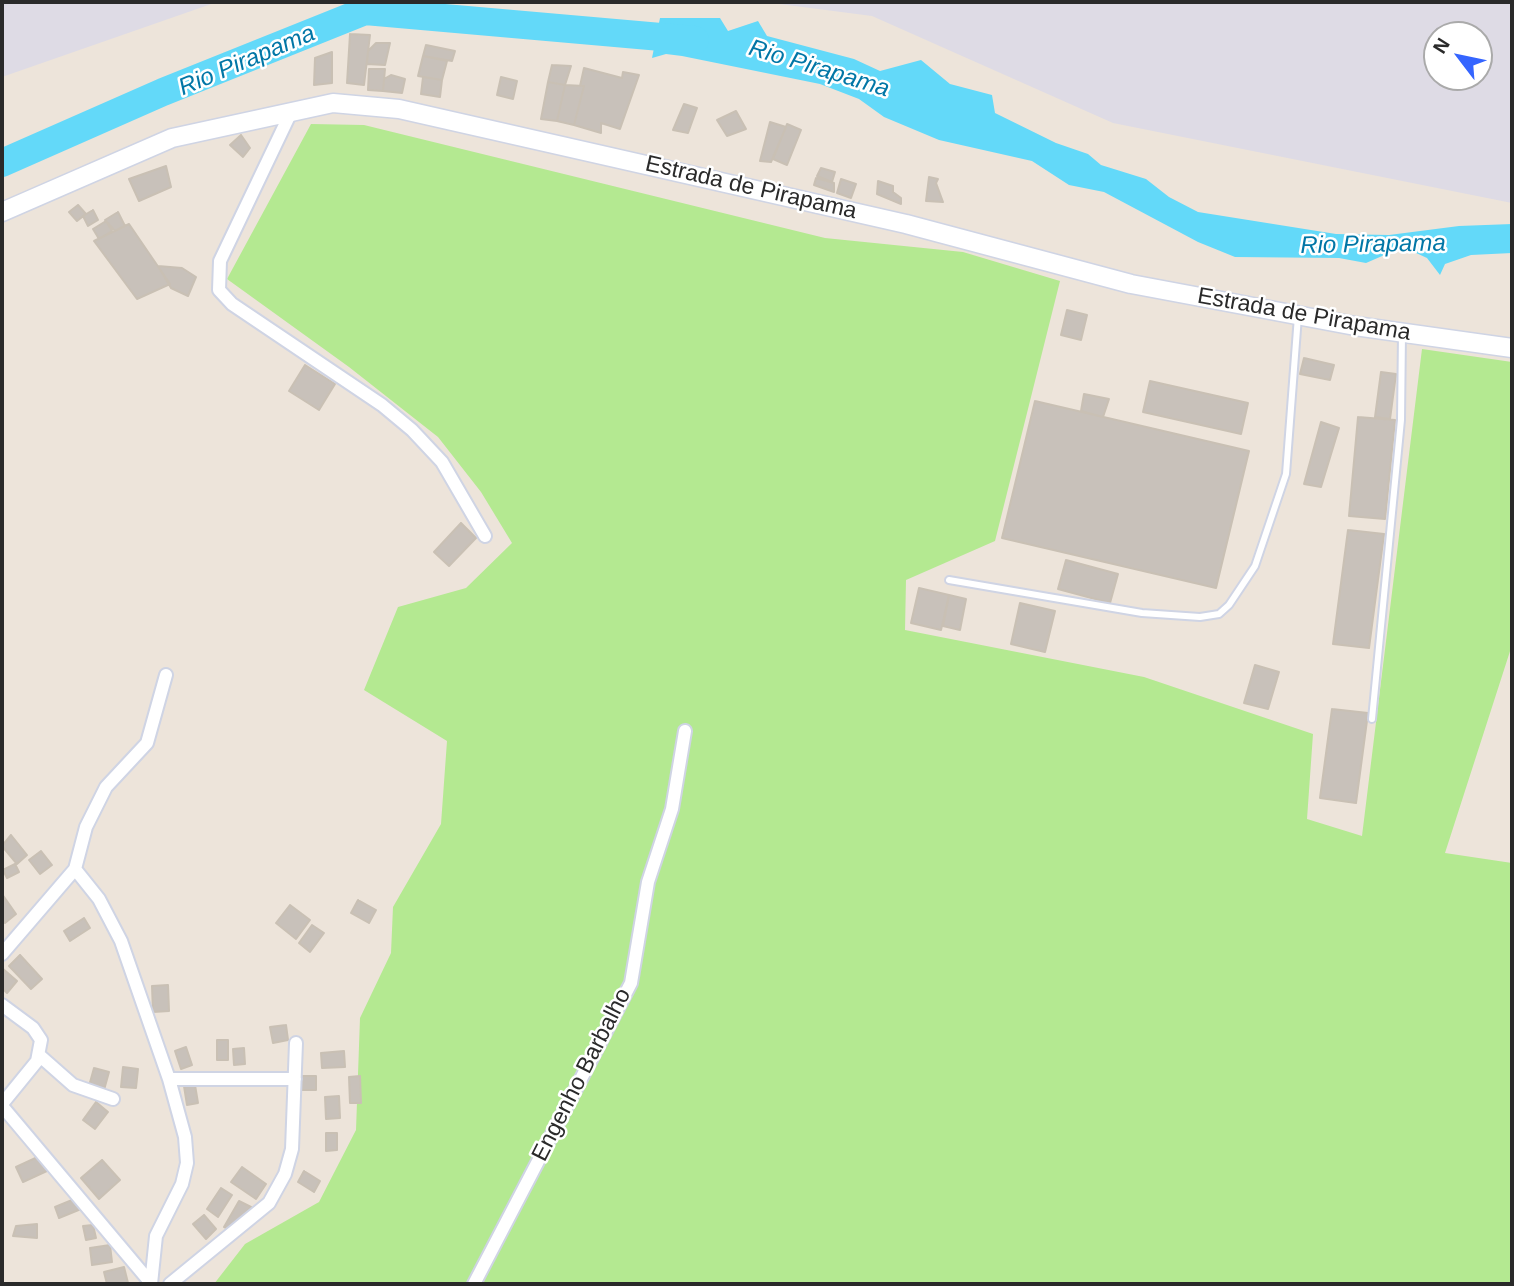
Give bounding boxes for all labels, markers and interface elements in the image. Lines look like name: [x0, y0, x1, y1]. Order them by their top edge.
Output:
water label: Rio Pirapama: [174, 19, 320, 103]
north arrow: [1423, 21, 1493, 91]
water label: Rio Pirapama: [745, 34, 893, 104]
text: N: [1429, 34, 1454, 57]
street label: Estrada de Pirapama: [643, 150, 859, 226]
water label: Rio Pirapama: [1300, 229, 1446, 261]
street label: Estrada de Pirapama: [1195, 283, 1413, 347]
street label: Engenho Barbalho: [526, 984, 638, 1166]

